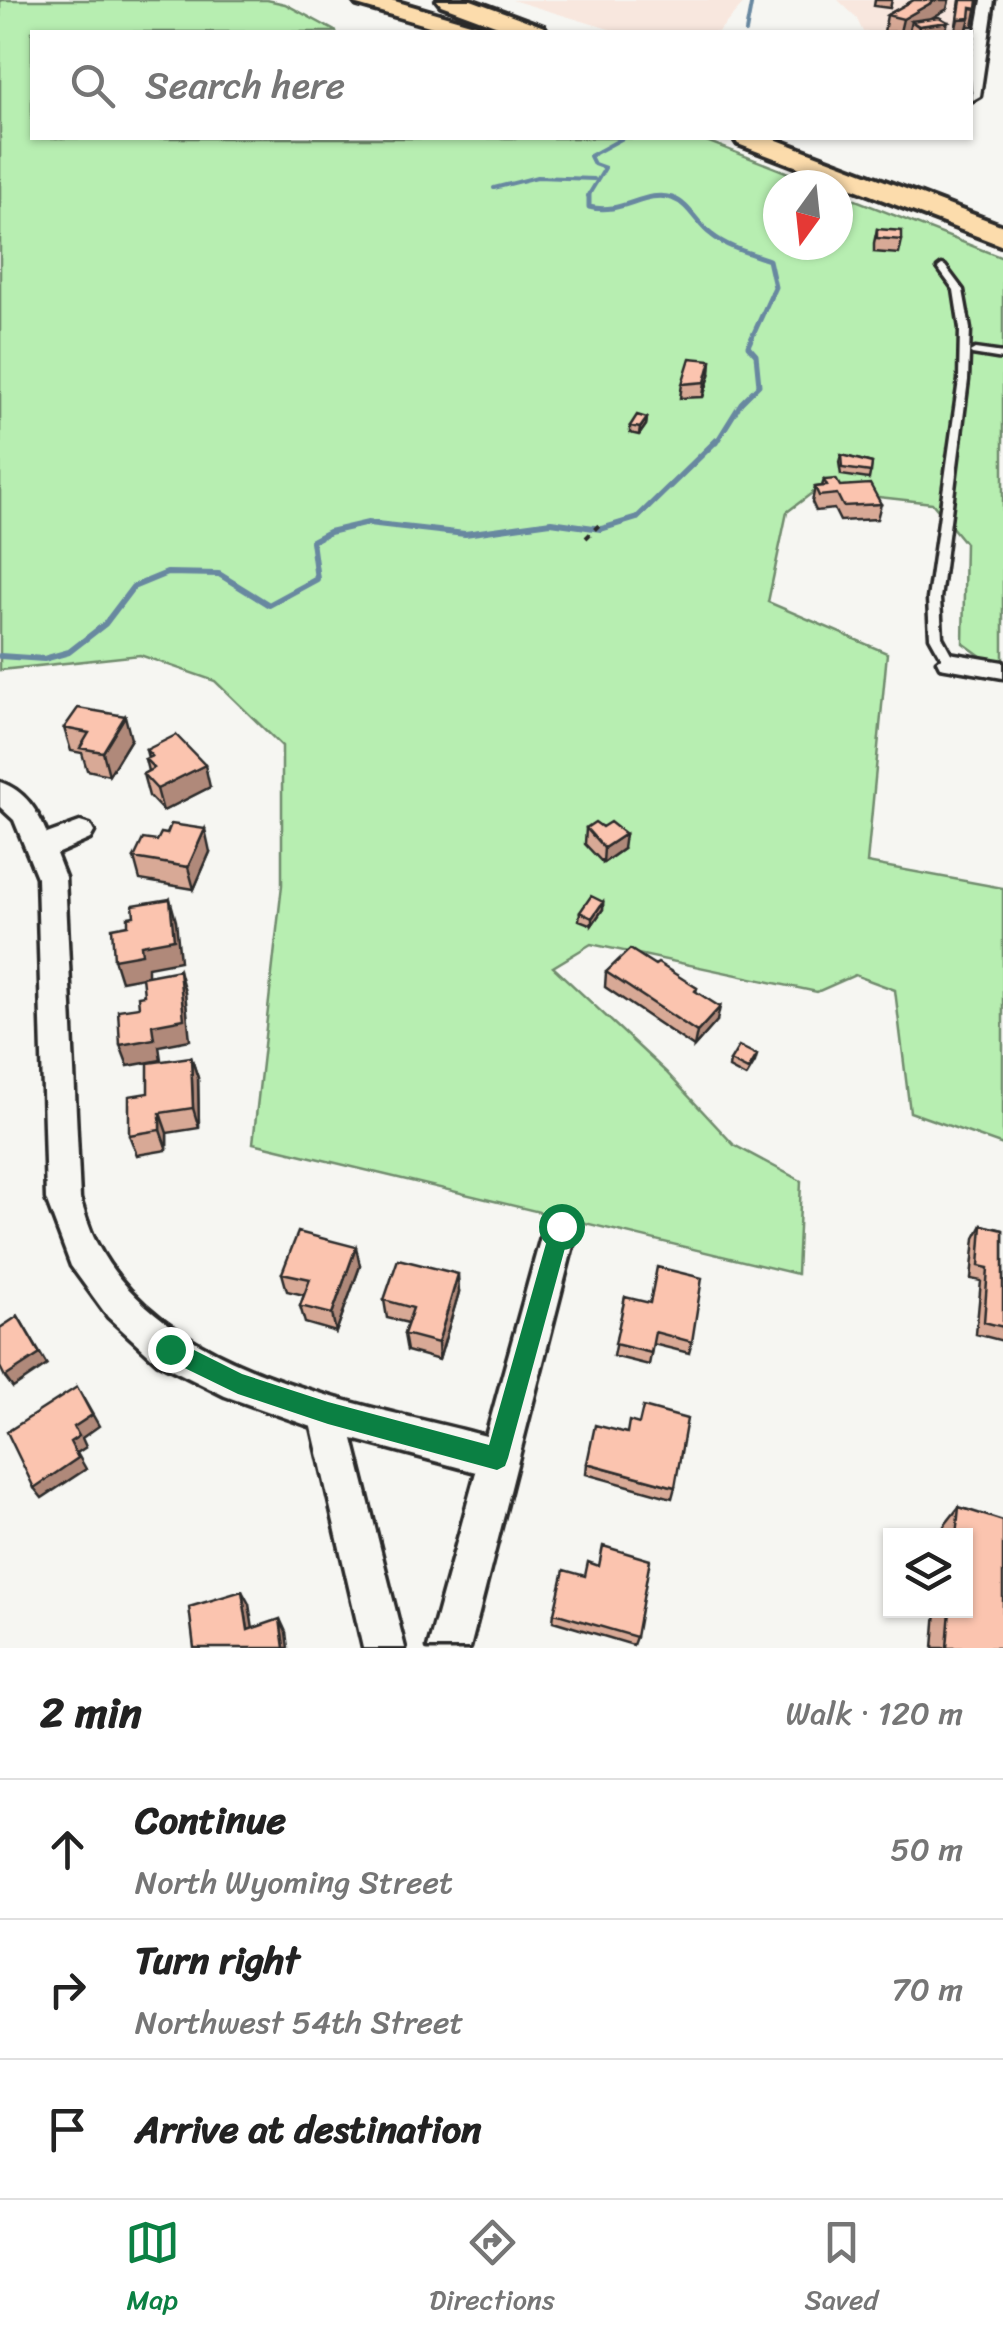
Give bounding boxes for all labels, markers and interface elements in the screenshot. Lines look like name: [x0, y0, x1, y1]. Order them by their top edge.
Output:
search box: [30, 30, 973, 140]
text: Search here: [145, 52, 345, 119]
icon: search: [65, 58, 120, 113]
north arrow: [763, 170, 853, 260]
route start: [539, 1204, 585, 1250]
route end: [148, 1327, 194, 1373]
map controls: [883, 1528, 973, 1618]
button: layers: [883, 1528, 973, 1618]
text: 2 min: [40, 1676, 142, 1750]
text: Walk · 120 m: [786, 1685, 963, 1742]
text: Continue: [135, 1787, 286, 1854]
text: 50 m: [890, 1821, 963, 1878]
icon: ahead: [40, 1822, 95, 1877]
text: North Wyoming Street: [135, 1854, 453, 1911]
text: Turn right: [135, 1927, 300, 1994]
text: 70 m: [892, 1961, 963, 2018]
icon: right: [40, 1962, 95, 2017]
text: Northwest 54th Street: [135, 1994, 463, 2051]
text: Arrive at destination: [135, 2096, 482, 2163]
icon: arrive: [40, 2102, 95, 2157]
tab: Map: [125, 2215, 180, 2324]
tab: Directions: [429, 2215, 555, 2324]
tab: Saved: [804, 2215, 878, 2324]

